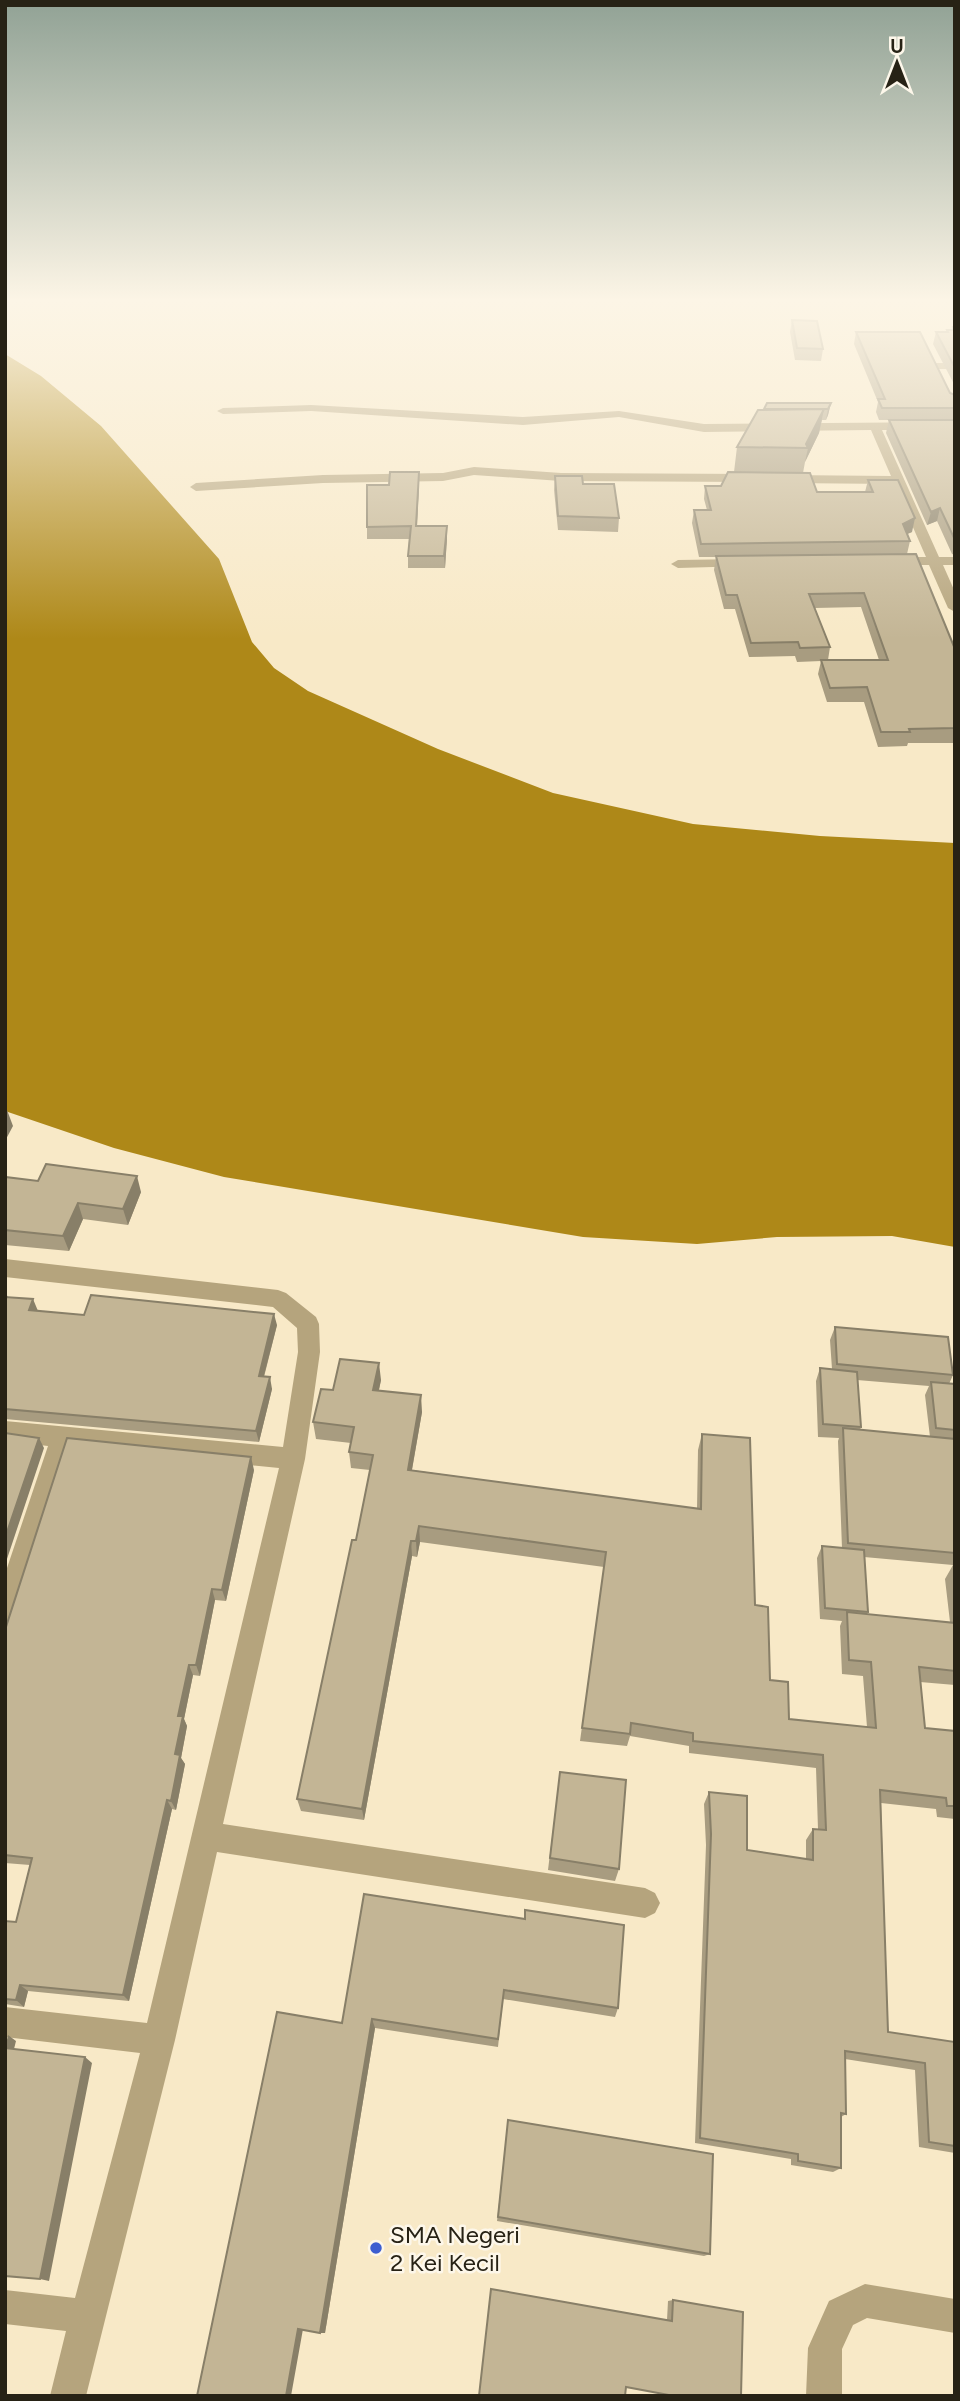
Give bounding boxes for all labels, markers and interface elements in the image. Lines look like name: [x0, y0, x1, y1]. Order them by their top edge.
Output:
north arrow: [862, 28, 932, 98]
text: U: [890, 35, 904, 58]
place label: SMA Negeri 2 Kei Kecil: [390, 2220, 520, 2277]
marker: SMA Negeri 2 Kei Kecil: [368, 2240, 384, 2256]

